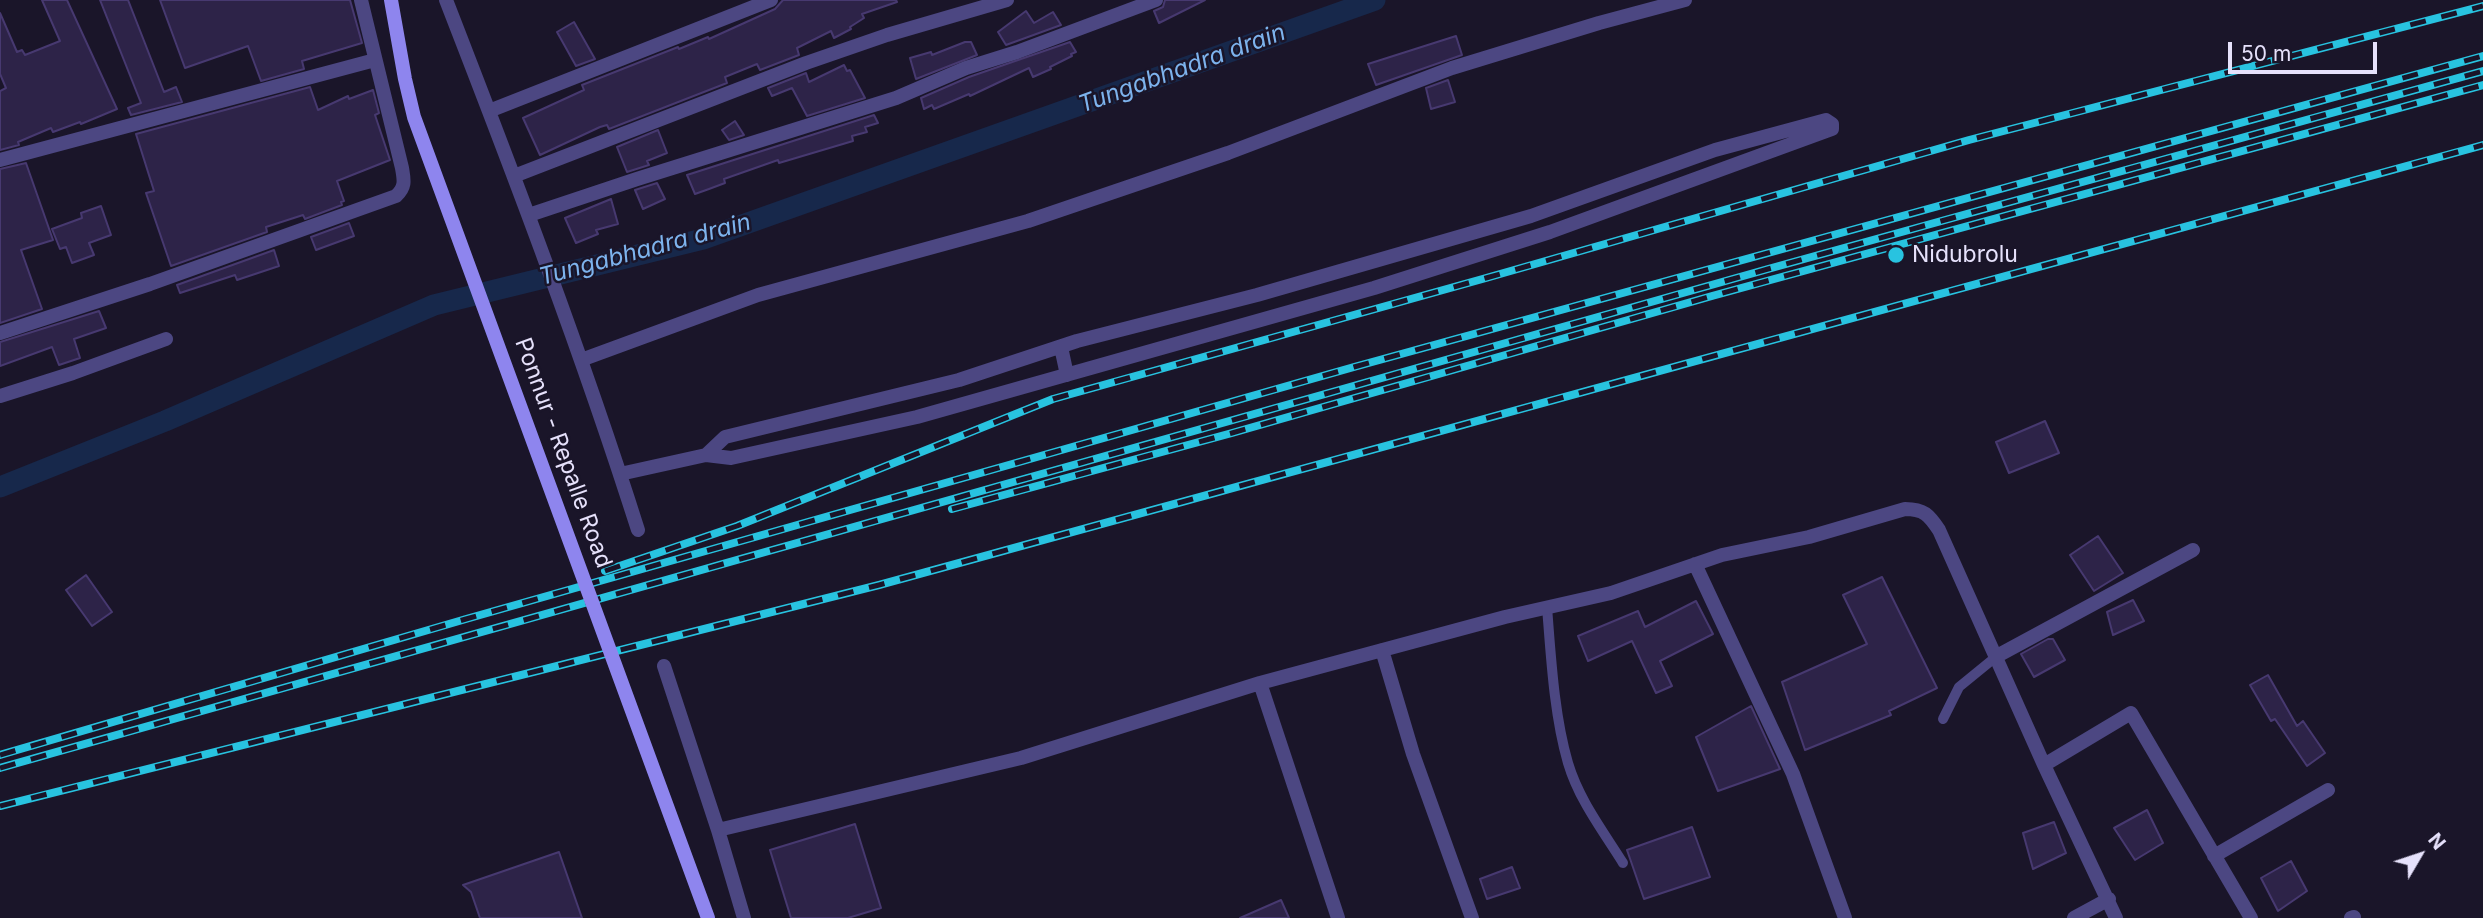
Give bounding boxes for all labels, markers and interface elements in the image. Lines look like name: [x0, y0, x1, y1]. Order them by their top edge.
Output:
water label: Tungabhadra drain: [1075, 18, 1289, 120]
scale bar: [2231, 28, 2380, 72]
text: 50 m: [2241, 41, 2291, 66]
water label: Tungabhadra drain: [536, 208, 754, 292]
place label: Nidubrolu: [1912, 241, 2018, 269]
marker: Nidubrolu: [1886, 245, 1906, 265]
street label: Ponnur - Repalle Road: [508, 334, 618, 572]
north arrow: [2385, 820, 2455, 890]
text: N: [2423, 829, 2450, 854]

